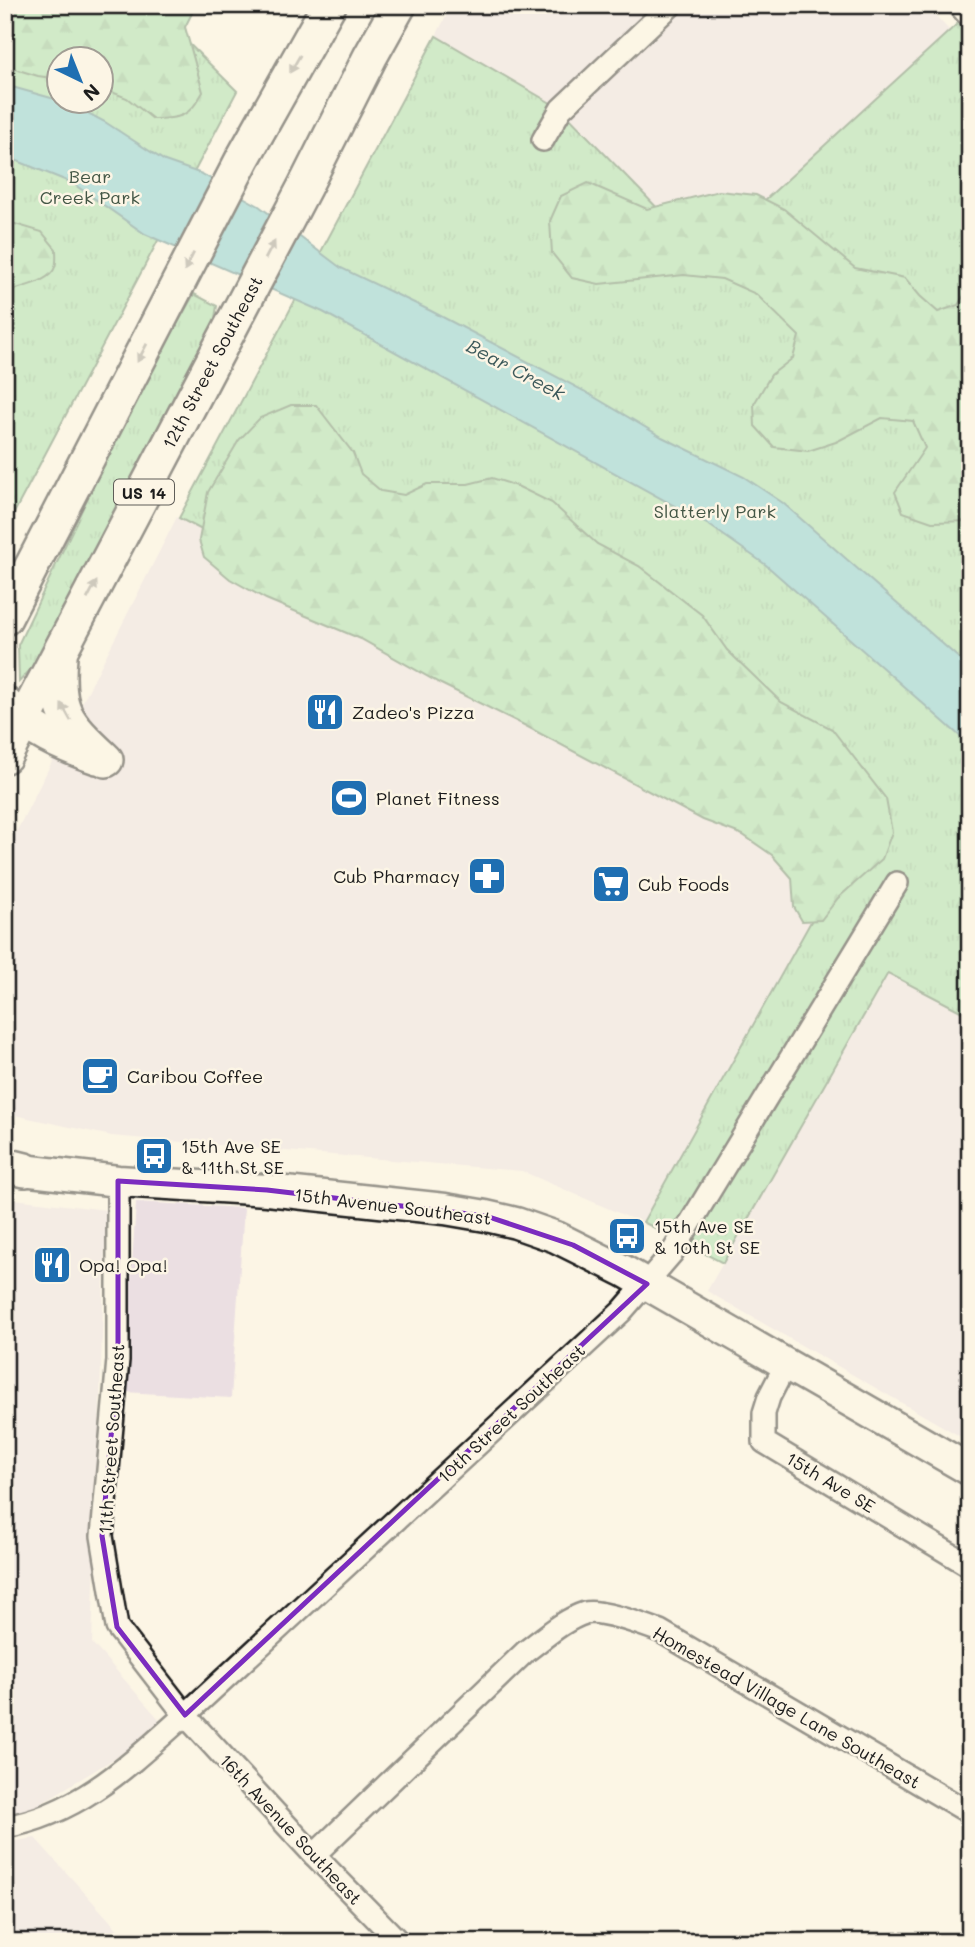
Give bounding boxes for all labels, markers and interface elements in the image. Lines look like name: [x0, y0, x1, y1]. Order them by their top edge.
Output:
north arrow: [46, 46, 116, 116]
one-way arrow: [288, 55, 301, 74]
text: N: [78, 79, 106, 107]
park label: Bear Creek Park: [40, 164, 140, 209]
one-way arrow: [264, 240, 276, 260]
one-way arrow: [184, 252, 195, 272]
street label: 12th Street Southeast: [156, 271, 268, 453]
water label: Bear Creek: [463, 333, 570, 406]
one-way arrow: [136, 344, 148, 364]
road number: US 14: [114, 480, 174, 505]
park label: Slatterly Park: [654, 499, 776, 523]
one-way arrow: [86, 581, 98, 600]
restaurant icon: Zadeo's Pizza: [304, 691, 346, 733]
place label: Zadeo's Pizza: [352, 700, 475, 724]
one-way arrow: [60, 703, 72, 722]
sports icon: Planet Fitness: [328, 777, 370, 819]
place label: Planet Fitness: [376, 786, 500, 810]
pharmacy icon: Cub Pharmacy: [466, 855, 508, 897]
supermarket icon: Cub Foods: [590, 863, 632, 905]
place label: Cub Pharmacy: [333, 864, 460, 888]
place label: Cub Foods: [638, 872, 730, 896]
cafe icon: Caribou Coffee: [79, 1055, 121, 1097]
place label: Caribou Coffee: [127, 1064, 263, 1088]
place label: 15th Ave SE & 11th St SE: [181, 1134, 284, 1179]
bus stop icon: 15th Ave SE & 11th St SE: [133, 1135, 175, 1177]
street label: 15th Avenue Southeast: [293, 1182, 493, 1230]
place label: 15th Ave SE & 10th St SE: [654, 1214, 760, 1259]
bus stop icon: 15th Ave SE & 10th St SE: [606, 1215, 648, 1257]
restaurant icon: Opa! Opa!: [31, 1244, 73, 1286]
place label: Opa! Opa!: [79, 1253, 167, 1277]
street label: 10th Street Southeast: [432, 1338, 590, 1488]
street label: 11th Street Southeast: [92, 1343, 130, 1535]
street label: 15th Ave SE: [782, 1446, 880, 1518]
street label: Homestead Village Lane Southeast: [649, 1620, 925, 1794]
street label: 16th Avenue Southeast: [215, 1748, 367, 1910]

